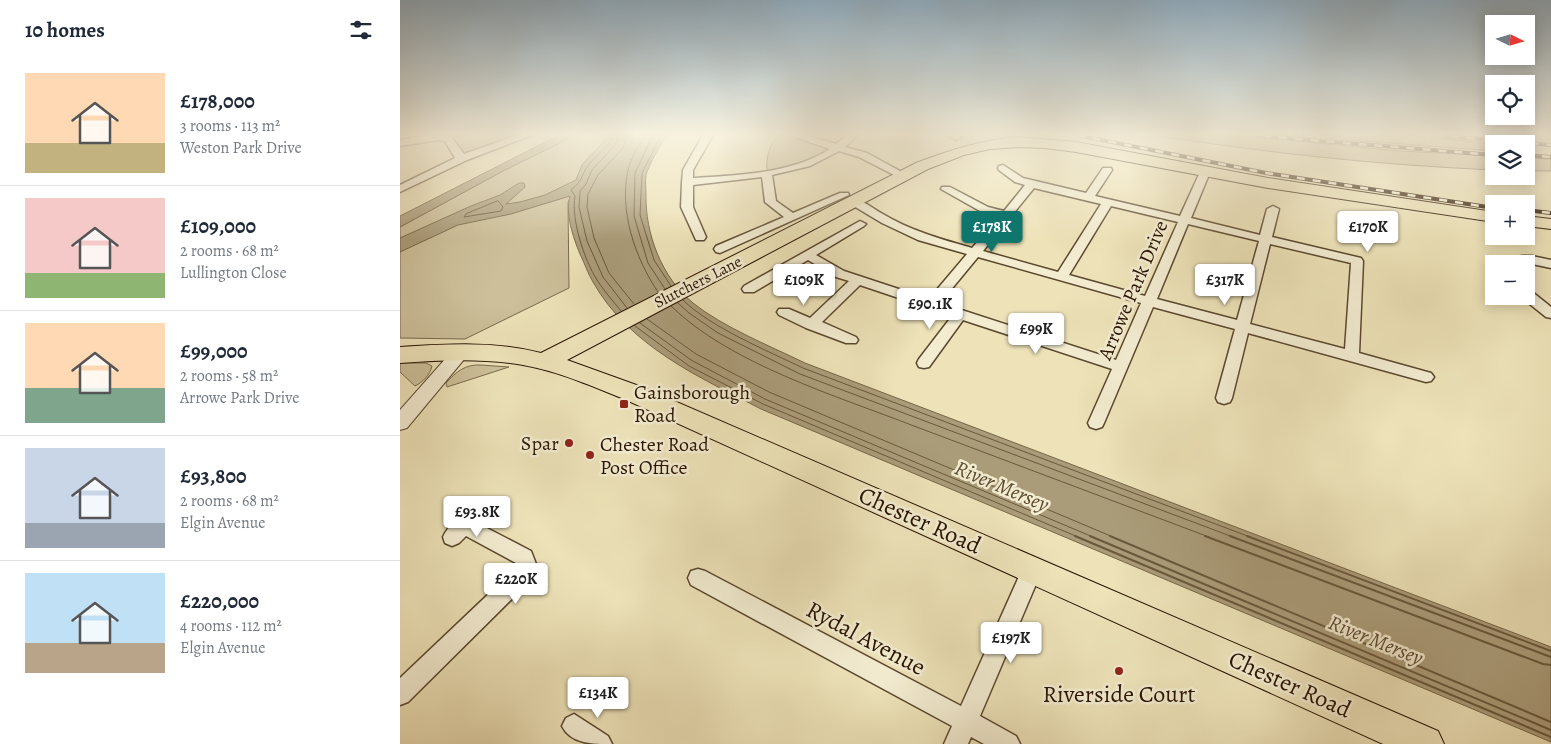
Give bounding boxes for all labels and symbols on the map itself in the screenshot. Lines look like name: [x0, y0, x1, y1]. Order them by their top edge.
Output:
north arrow: [1485, 15, 1535, 65]
pin: £178K: [957, 210, 1027, 253]
pin: £170K: [1333, 210, 1403, 253]
street label: Arrowe Park Drive: [1091, 216, 1175, 365]
street label: Slutchers Lane: [650, 250, 746, 314]
pin: £109K: [769, 264, 839, 306]
pin: £317K: [1190, 264, 1260, 306]
pin: £90.1K: [889, 288, 971, 330]
pin: £99K: [1006, 312, 1066, 355]
place label: Gainsborough Road: [634, 379, 750, 429]
marker: Gainsborough Road: [618, 398, 630, 410]
place label: Spar: [521, 430, 559, 457]
place label: Chester Road Post Office: [600, 431, 709, 481]
marker: Spar: [563, 437, 575, 449]
marker: Chester Road Post Office: [584, 449, 596, 461]
water label: River Mersey: [951, 454, 1053, 518]
street label: Chester Road: [854, 479, 986, 561]
pin: £93.8K: [436, 496, 518, 538]
pin: £220K: [481, 562, 551, 605]
street label: Rydal Avenue: [801, 593, 931, 683]
water label: River Mersey: [1324, 608, 1428, 672]
pin: £197K: [976, 622, 1046, 664]
street label: Chester Road: [1224, 643, 1356, 725]
marker: Riverside Court: [1113, 665, 1125, 677]
pin: £134K: [563, 676, 633, 719]
place label: Riverside Court: [1043, 678, 1195, 710]

